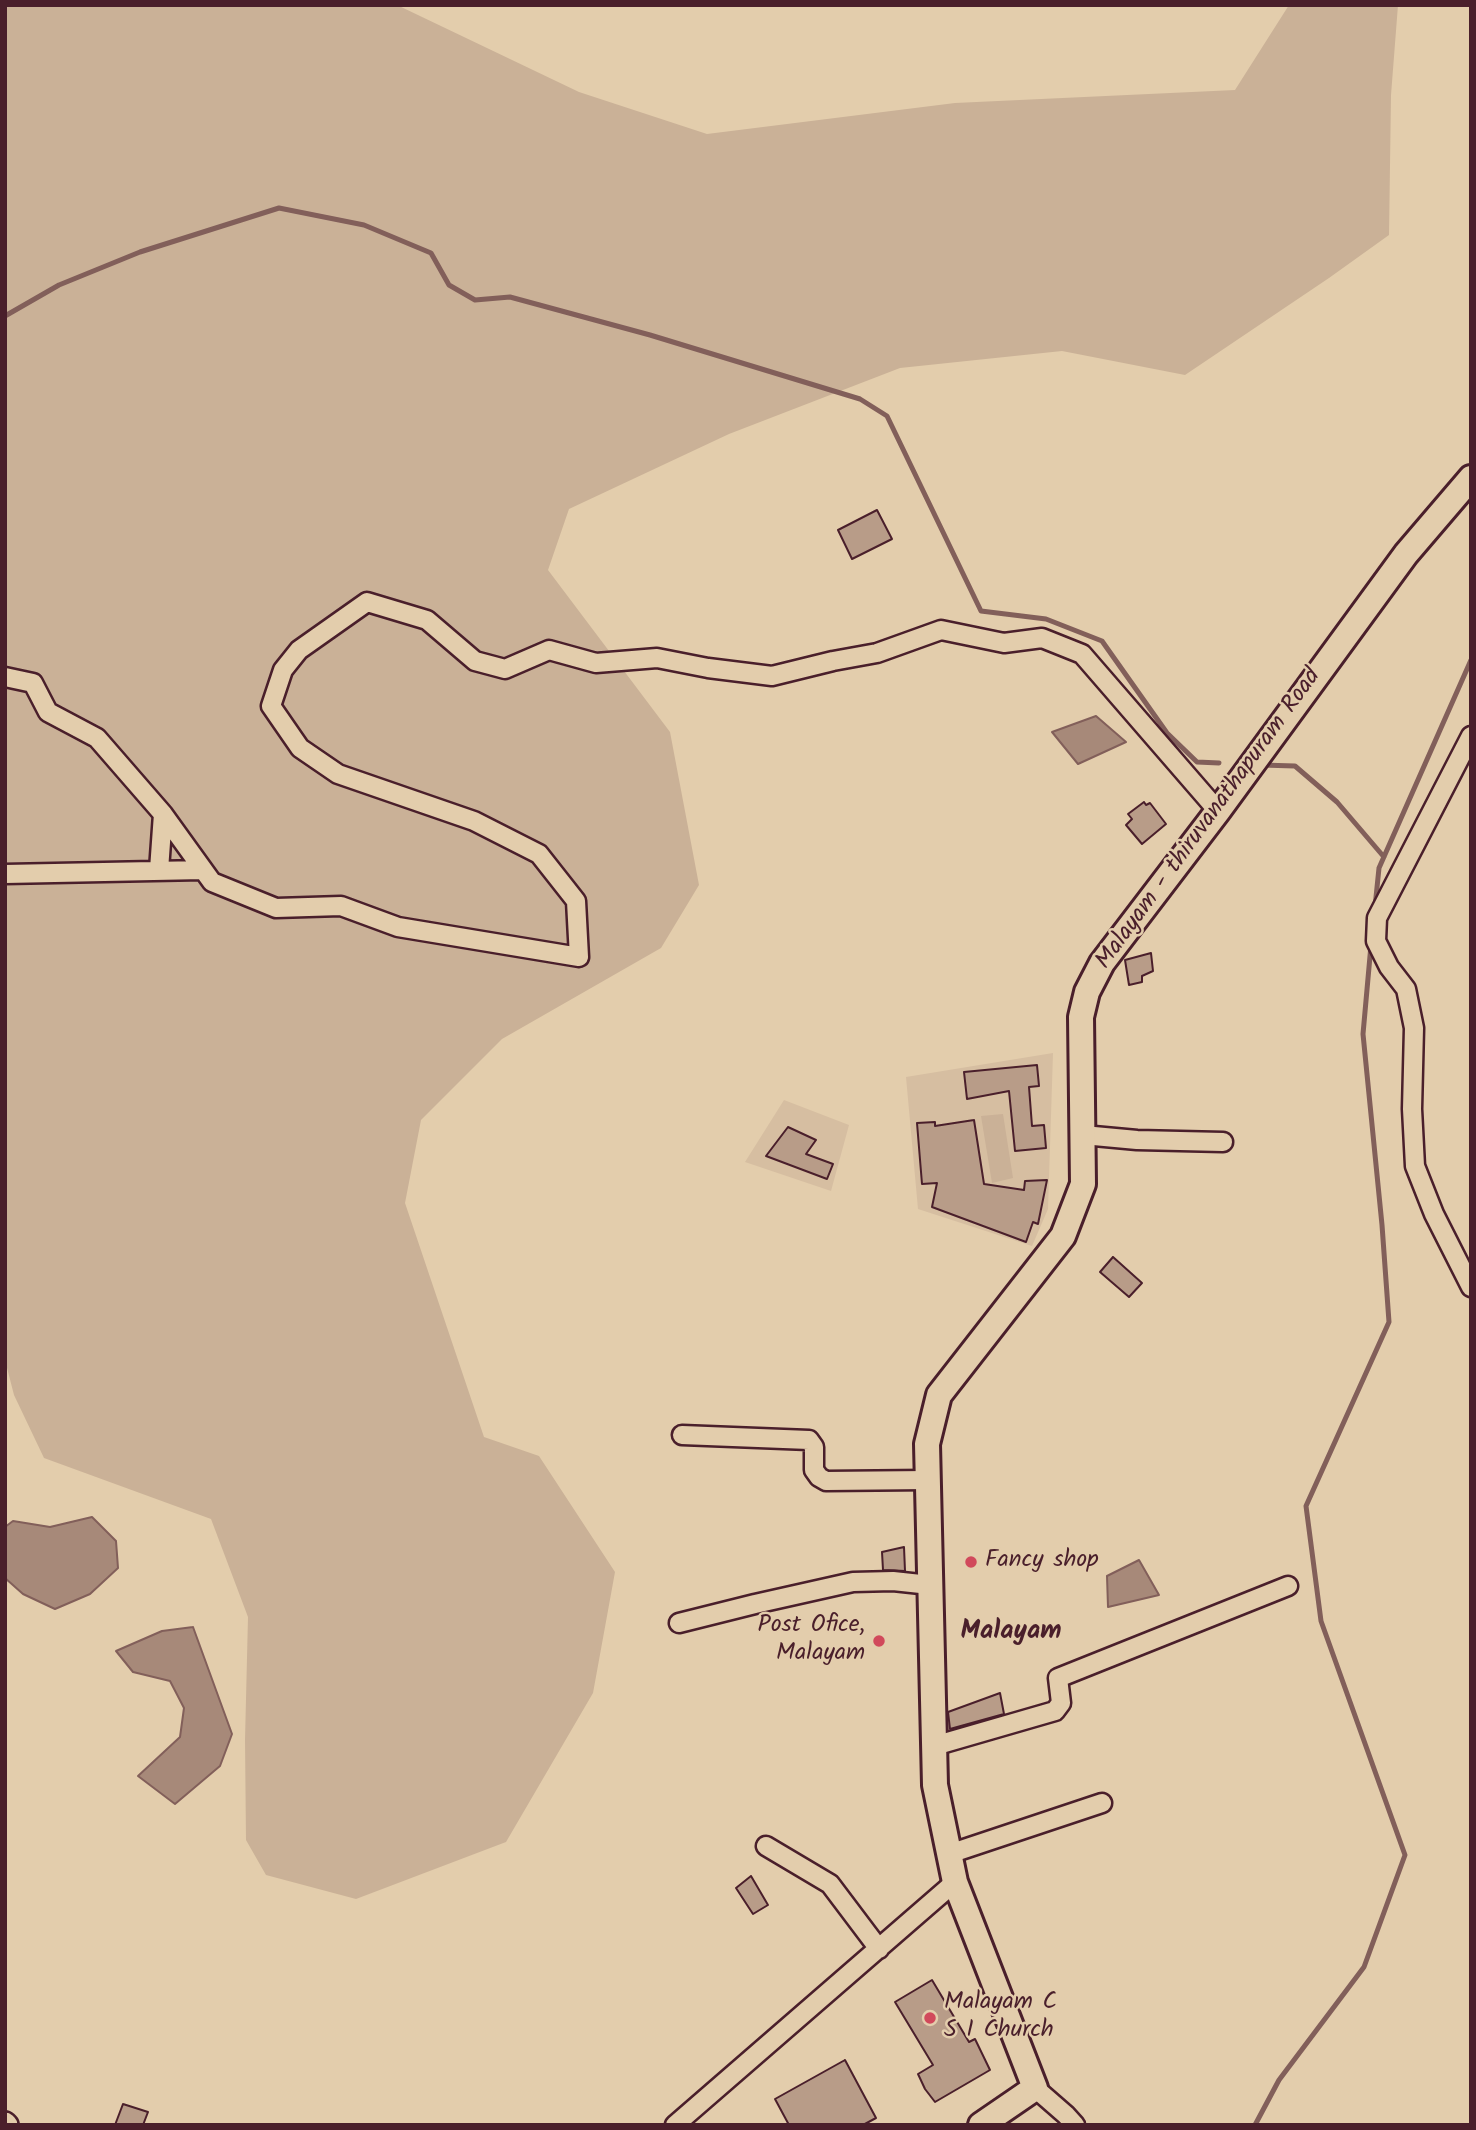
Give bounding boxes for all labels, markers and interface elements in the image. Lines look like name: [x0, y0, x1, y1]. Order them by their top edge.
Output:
street label: Malayam - thiruvanathapuram Road: [1091, 664, 1329, 976]
place label: Fancy shop: [985, 1548, 1099, 1576]
marker: Fancy shop: [963, 1554, 979, 1570]
place label: Post Ofice, Malayam: [758, 1613, 865, 1669]
district label: Malayam: [960, 1618, 1062, 1650]
marker: Post Ofice, Malayam: [871, 1633, 887, 1649]
place label: Malayam C S I Church: [944, 1990, 1057, 2046]
marker: Malayam C S I Church: [922, 2010, 938, 2026]

